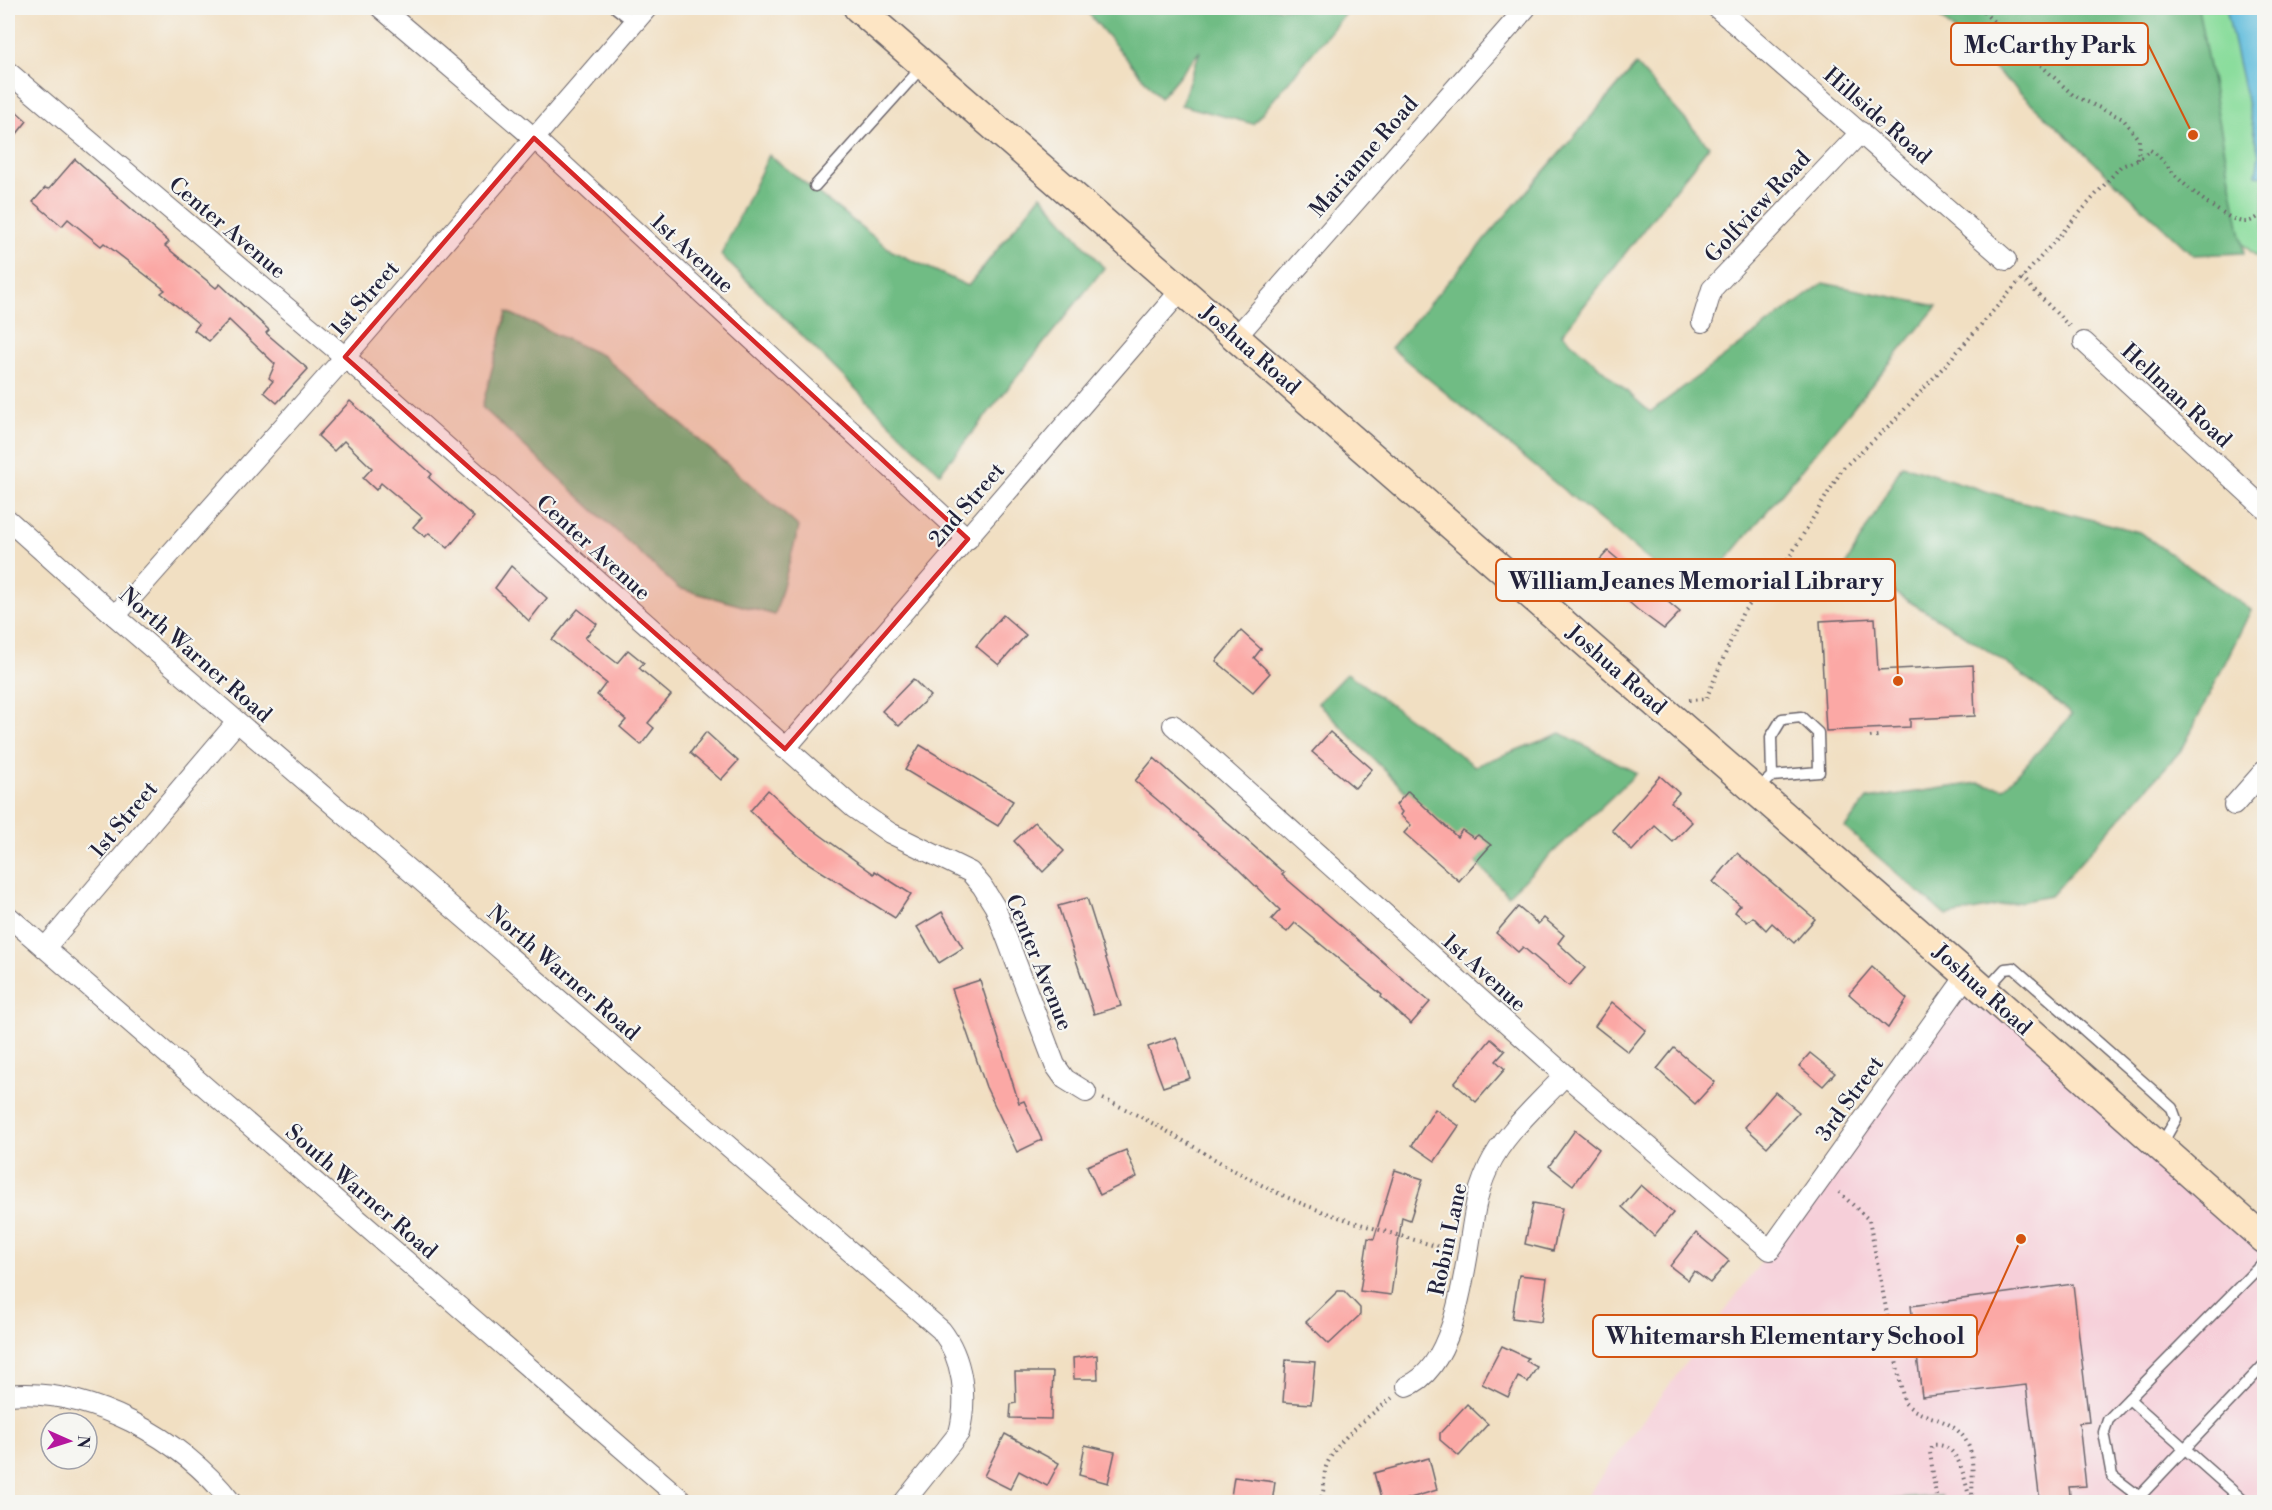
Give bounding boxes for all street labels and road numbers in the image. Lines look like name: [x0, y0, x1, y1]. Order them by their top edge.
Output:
street label: Hillside Road: [1818, 62, 1937, 171]
street label: Marianne Road: [1304, 90, 1424, 223]
street label: Golfview Road: [1699, 145, 1817, 269]
street label: Center Avenue: [163, 171, 291, 285]
street label: 1st Avenue: [645, 209, 739, 299]
street label: 1st Street: [325, 255, 405, 342]
street label: Joshua Road: [1194, 299, 1306, 401]
street label: Hellman Road: [2115, 338, 2237, 454]
street label: 2nd Street: [923, 457, 1011, 552]
street label: Center Avenue: [530, 490, 656, 607]
street label: North Warner Road: [113, 582, 277, 729]
street label: Joshua Road: [1560, 619, 1672, 721]
street label: 1st Street: [84, 776, 164, 864]
street label: Center Avenue: [999, 890, 1078, 1035]
street label: North Warner Road: [481, 900, 645, 1047]
street label: 1st Avenue: [1436, 928, 1532, 1018]
street label: Joshua Road: [1926, 938, 2037, 1042]
street label: 3rd Street: [1810, 1051, 1890, 1147]
street label: South Warner Road: [280, 1119, 443, 1266]
street label: Robin Lane: [1423, 1180, 1474, 1298]

